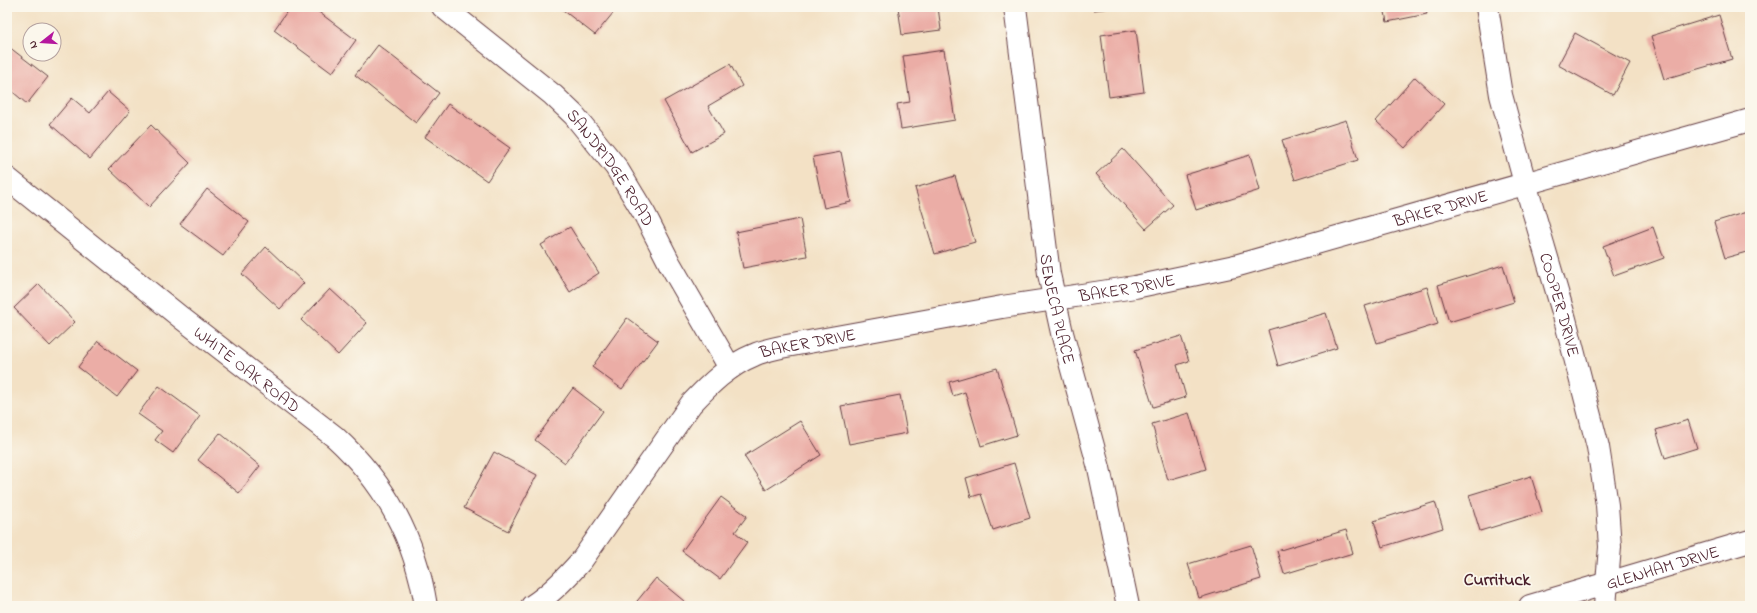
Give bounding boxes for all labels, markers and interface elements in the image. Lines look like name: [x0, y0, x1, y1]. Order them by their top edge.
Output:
north arrow: [22, 22, 62, 62]
text: N: [25, 39, 42, 51]
street label: SANDRIDGE ROAD: [560, 103, 660, 231]
street label: BAKER DRIVE: [1390, 184, 1491, 235]
street label: COOPER DRIVE: [1532, 250, 1585, 360]
street label: SENECA PLACE: [1033, 252, 1081, 367]
street label: BAKER DRIVE: [1076, 268, 1177, 309]
street label: WHITE OAK ROAD: [188, 321, 305, 420]
street label: BAKER DRIVE: [756, 323, 858, 366]
street label: GLENHAM DRIVE: [1603, 540, 1722, 597]
district label: Currituck: [1464, 568, 1531, 594]

